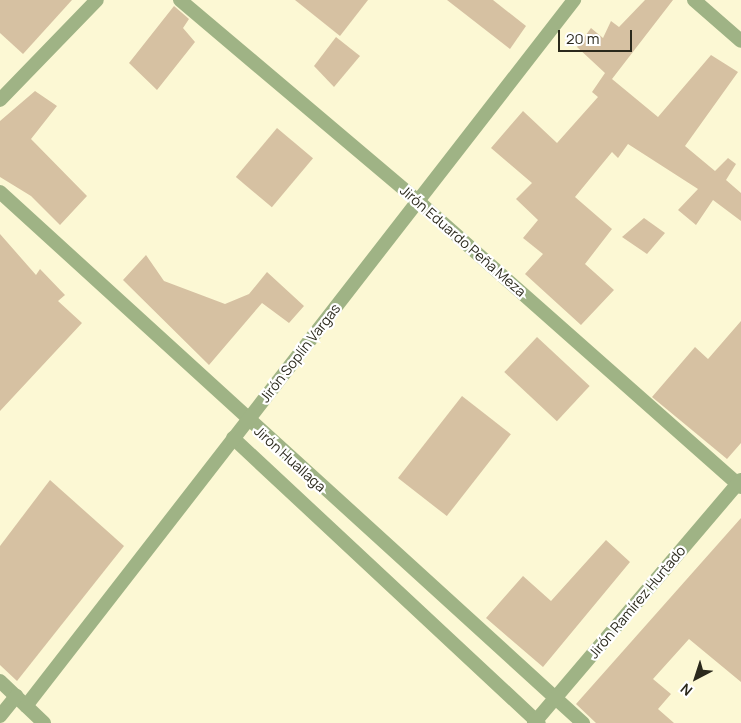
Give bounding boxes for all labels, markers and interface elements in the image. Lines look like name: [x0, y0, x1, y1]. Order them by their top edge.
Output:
scale bar: [561, 20, 635, 52]
text: 20 m: [566, 28, 599, 49]
street label: Jirón Eduardo Peña Meza: [397, 182, 529, 300]
street label: Jirón Soplín Vargas: [256, 300, 344, 406]
street label: Jirón Huallaga: [251, 423, 329, 495]
street label: Jirón Ramírez Hurtado: [585, 542, 689, 662]
north arrow: [671, 653, 721, 703]
text: N: [676, 679, 696, 700]

